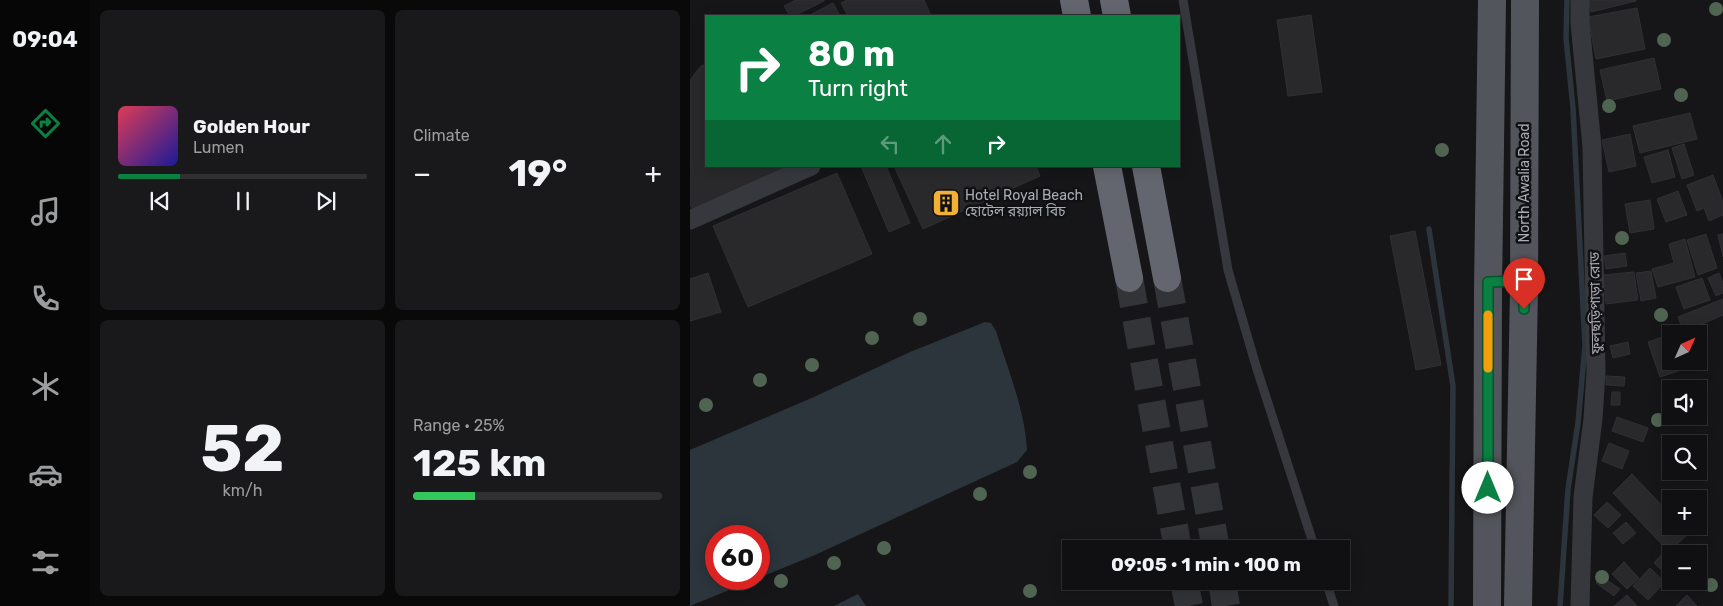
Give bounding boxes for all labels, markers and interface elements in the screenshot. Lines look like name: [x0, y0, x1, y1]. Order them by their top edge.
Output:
text: 09:04: [12, 26, 78, 53]
text: 80 m: [808, 33, 895, 75]
icon: right: [725, 35, 790, 100]
text: Turn right: [808, 75, 908, 102]
icon: directions: [28, 106, 63, 141]
text: Golden Hour: [193, 115, 310, 138]
street label: North Awalia Road: [1516, 123, 1533, 243]
text: Climate: [413, 126, 470, 145]
icon: left: [876, 130, 904, 158]
icon: ahead: [929, 130, 957, 158]
icon: right: [982, 130, 1010, 158]
text: Lumen: [193, 138, 244, 157]
text: 19°: [508, 150, 567, 196]
text: −: [413, 157, 431, 190]
text: +: [645, 157, 662, 190]
icon: previous: [146, 187, 174, 215]
icon: pause: [229, 187, 257, 215]
icon: next: [312, 187, 340, 215]
place label: Hotel Royal Beach হোটেল রয়্যাল বিচ: [965, 187, 1083, 220]
building icon: Hotel Royal Beach হোটেল রয়্যাল বিচ: [931, 188, 961, 218]
icon: music: [28, 194, 63, 229]
street label: ফুলছড়িপাড়া রোড: [1586, 251, 1605, 355]
pin: [1503, 258, 1545, 309]
icon: arrive: [1510, 265, 1538, 293]
icon: phone: [28, 281, 63, 316]
north arrow: [1662, 325, 1708, 370]
map controls: [1662, 325, 1707, 590]
icon: climate: [28, 369, 63, 404]
button: sound: [1662, 380, 1707, 425]
text: 52: [200, 410, 285, 487]
text: Range · 25%: [413, 416, 505, 435]
button: search: [1662, 435, 1707, 480]
text: 125 km: [413, 440, 546, 486]
icon: car: [28, 457, 63, 492]
position arrow: [1461, 461, 1513, 513]
text: km/h: [223, 481, 262, 500]
button: +: [1662, 490, 1707, 535]
speed limit sign: 60: [705, 525, 770, 590]
icon: filters: [28, 545, 63, 580]
button: −: [1662, 545, 1707, 590]
text: 09:05 · 1 min · 100 m: [1111, 553, 1301, 576]

